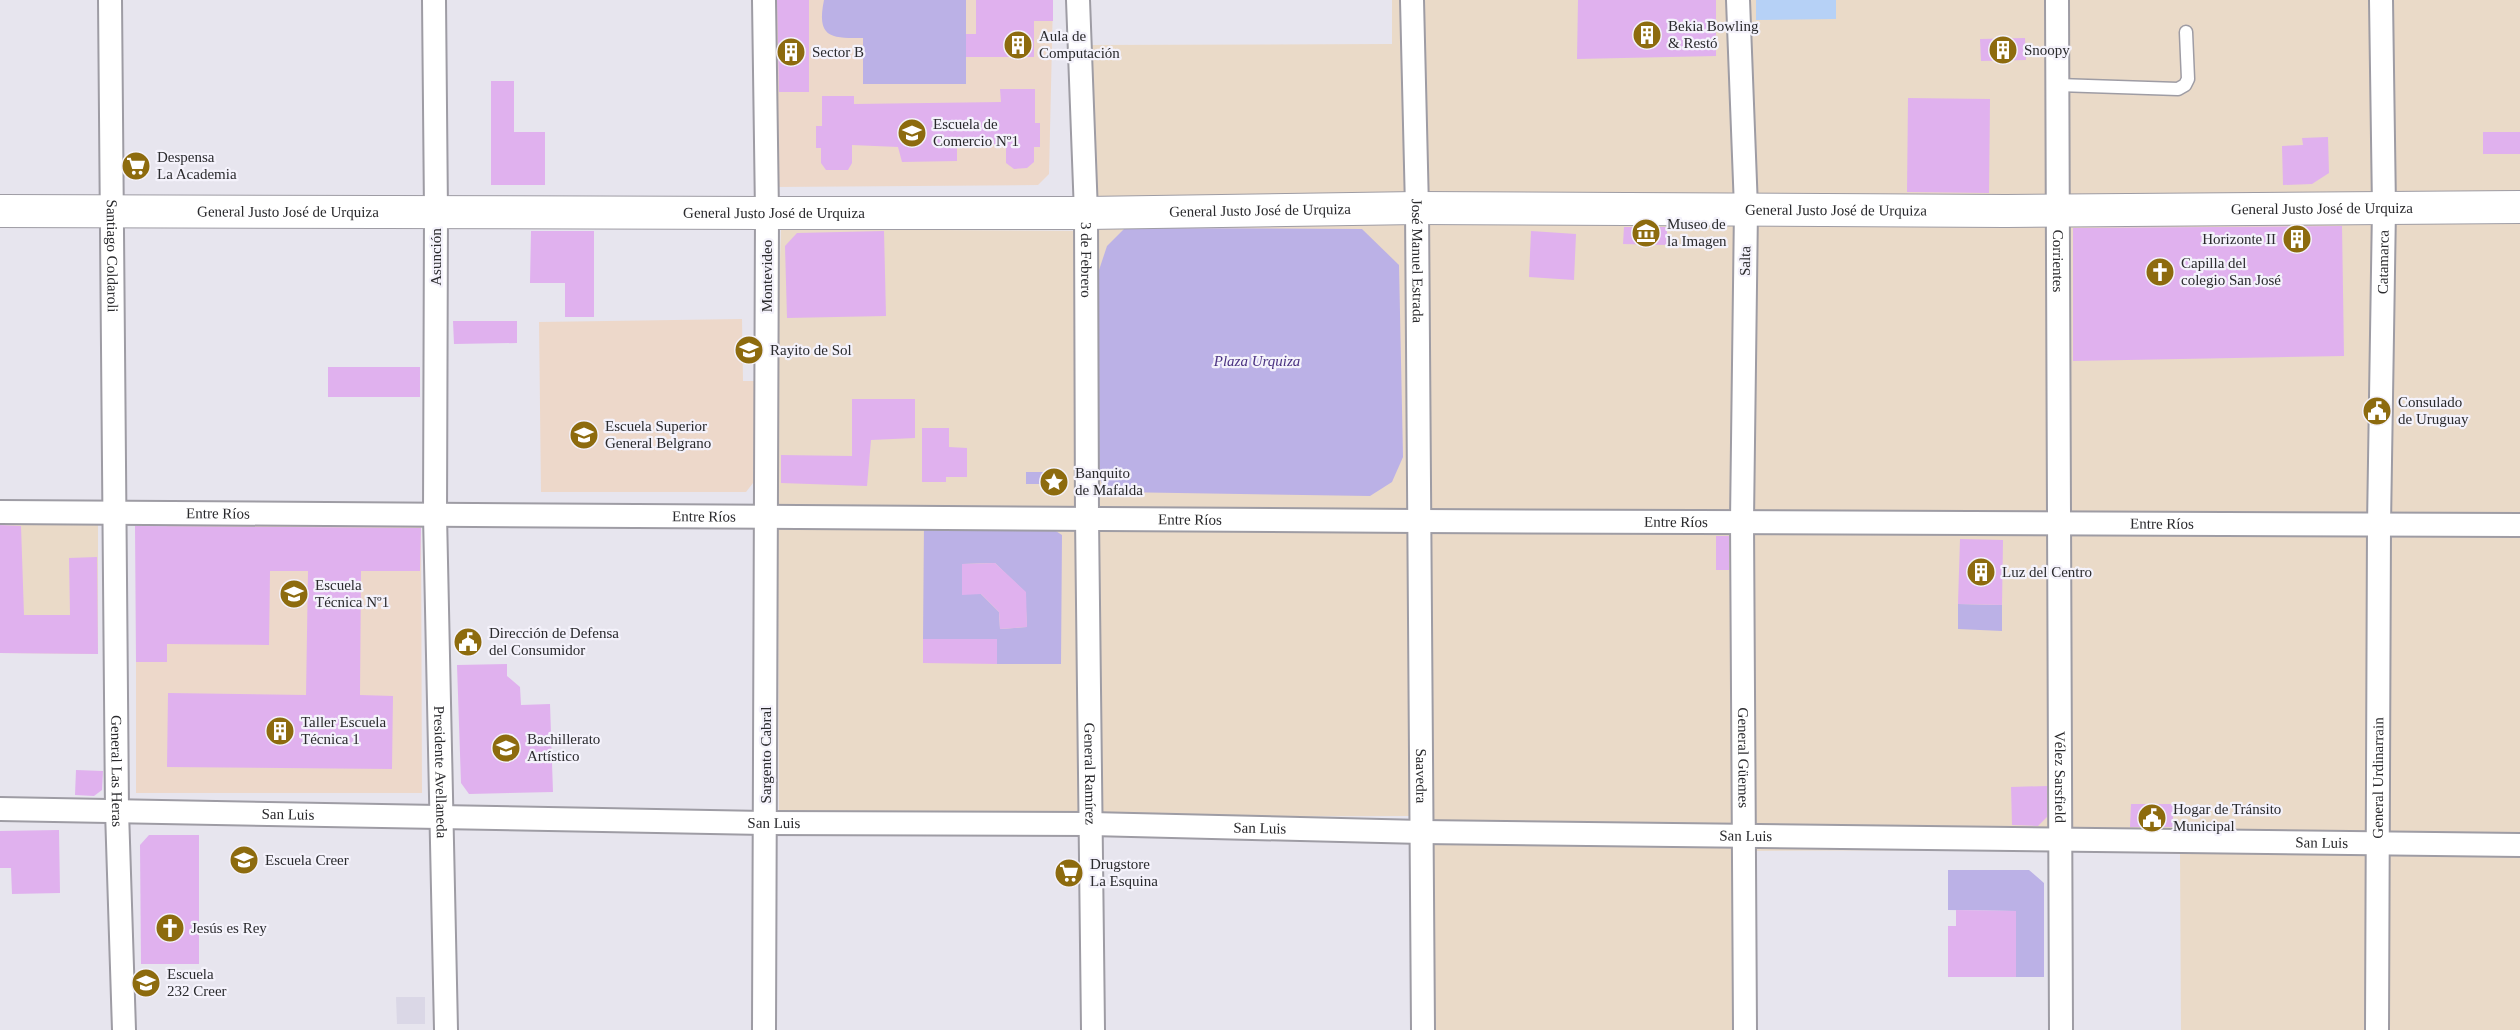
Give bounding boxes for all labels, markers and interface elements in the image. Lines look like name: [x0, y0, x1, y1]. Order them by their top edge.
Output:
place label: Bekia Bowling & Restó: [1668, 18, 1759, 51]
building icon: Bekia Bowling & Restó: [1631, 19, 1663, 51]
place label: Aula de Computación: [1039, 28, 1120, 61]
building icon: Aula de Computación: [1002, 29, 1034, 61]
building icon: Snoopy: [1987, 34, 2019, 66]
building icon: Sector B: [775, 36, 807, 68]
place label: Snoopy: [2024, 42, 2070, 58]
place label: Sector B: [812, 44, 864, 60]
place label: Escuela de Comercio Nº1: [933, 116, 1019, 149]
school or university icon: Escuela de Comercio Nº1: [896, 117, 928, 149]
place label: Despensa La Academia: [157, 149, 237, 182]
supermarket icon: Despensa La Academia: [120, 150, 152, 182]
street label: Santiago Coldaroli: [104, 199, 121, 313]
street label: José Manuel Estrada: [1409, 199, 1426, 323]
street label: General Justo José de Urquiza: [2231, 200, 2413, 217]
street label: General Justo José de Urquiza: [1169, 201, 1351, 220]
street label: General Justo José de Urquiza: [1745, 202, 1927, 219]
street label: General Justo José de Urquiza: [197, 204, 379, 220]
street label: General Justo José de Urquiza: [683, 205, 865, 221]
place label: Museo de la Imagen: [1667, 216, 1727, 249]
museum icon: Museo de la Imagen: [1630, 217, 1662, 249]
street label: 3 de Febrero: [1078, 222, 1094, 298]
building icon: Horizonte II: [2281, 223, 2313, 255]
street label: Asunción: [428, 228, 444, 286]
street label: Catamarca: [2375, 229, 2392, 294]
street label: Corrientes: [2050, 230, 2066, 292]
place label: Horizonte II: [2202, 231, 2276, 247]
street label: Montevideo: [759, 240, 775, 312]
street label: Salta: [1737, 246, 1753, 276]
place label: Capilla del colegio San José: [2181, 255, 2281, 288]
church icon: Capilla del colegio San José: [2144, 256, 2176, 288]
school or university icon: Rayito de Sol: [733, 334, 765, 366]
place label: Rayito de Sol: [770, 342, 852, 358]
park label: Plaza Urquiza: [1213, 353, 1300, 369]
place label: Consulado de Uruguay: [2398, 394, 2469, 427]
public building icon: Consulado de Uruguay: [2361, 395, 2393, 427]
place label: Escuela Superior General Belgrano: [605, 418, 711, 451]
school or university icon: Escuela Superior General Belgrano: [568, 419, 600, 451]
place label: Banquito de Mafalda: [1075, 465, 1143, 498]
place icon: Banquito de Mafalda: [1038, 466, 1070, 498]
street label: Entre Ríos: [186, 505, 250, 522]
street label: Entre Ríos: [672, 508, 736, 525]
street label: Entre Ríos: [1158, 511, 1222, 528]
street label: Entre Ríos: [1644, 514, 1708, 530]
street label: Entre Ríos: [2130, 516, 2194, 532]
building icon: Luz del Centro: [1965, 556, 1997, 588]
place label: Luz del Centro: [2002, 564, 2092, 580]
place label: Escuela Técnica Nº1: [315, 577, 389, 610]
school or university icon: Escuela Técnica Nº1: [278, 578, 310, 610]
place label: Dirección de Defensa del Consumidor: [489, 625, 619, 658]
public building icon: Dirección de Defensa del Consumidor: [452, 626, 484, 658]
street label: Presidente Avellaneda: [431, 705, 450, 839]
street label: Sargento Cabral: [758, 707, 774, 803]
street label: General Güemes: [1735, 708, 1752, 808]
place label: Taller Escuela Técnica 1: [301, 714, 386, 747]
street label: General Las Heras: [108, 715, 126, 827]
building icon: Taller Escuela Técnica 1: [264, 715, 296, 747]
street label: General Urdinarrain: [2370, 717, 2386, 839]
street label: General Ramírez: [1081, 723, 1099, 825]
place label: Bachillerato Artístico: [527, 731, 600, 764]
street label: Vélez Sarsfield: [2052, 731, 2068, 824]
school or university icon: Bachillerato Artístico: [490, 732, 522, 764]
street label: Saavedra: [1413, 748, 1429, 804]
place label: Hogar de Tránsito Municipal: [2173, 801, 2281, 834]
public building icon: Hogar de Tránsito Municipal: [2136, 802, 2168, 834]
street label: San Luis: [261, 806, 315, 823]
street label: San Luis: [747, 815, 801, 831]
street label: San Luis: [1233, 819, 1287, 837]
street label: San Luis: [1719, 828, 1772, 844]
street label: San Luis: [2295, 834, 2348, 851]
school or university icon: Escuela Creer: [228, 844, 260, 876]
place label: Escuela Creer: [265, 852, 349, 868]
place label: Drugstore La Esquina: [1090, 856, 1158, 889]
supermarket icon: Drugstore La Esquina: [1053, 857, 1085, 889]
church icon: Jesús es Rey: [154, 912, 186, 944]
place label: Jesús es Rey: [191, 920, 267, 936]
place label: Escuela 232 Creer: [167, 966, 227, 999]
school or university icon: Escuela 232 Creer: [130, 967, 162, 999]

